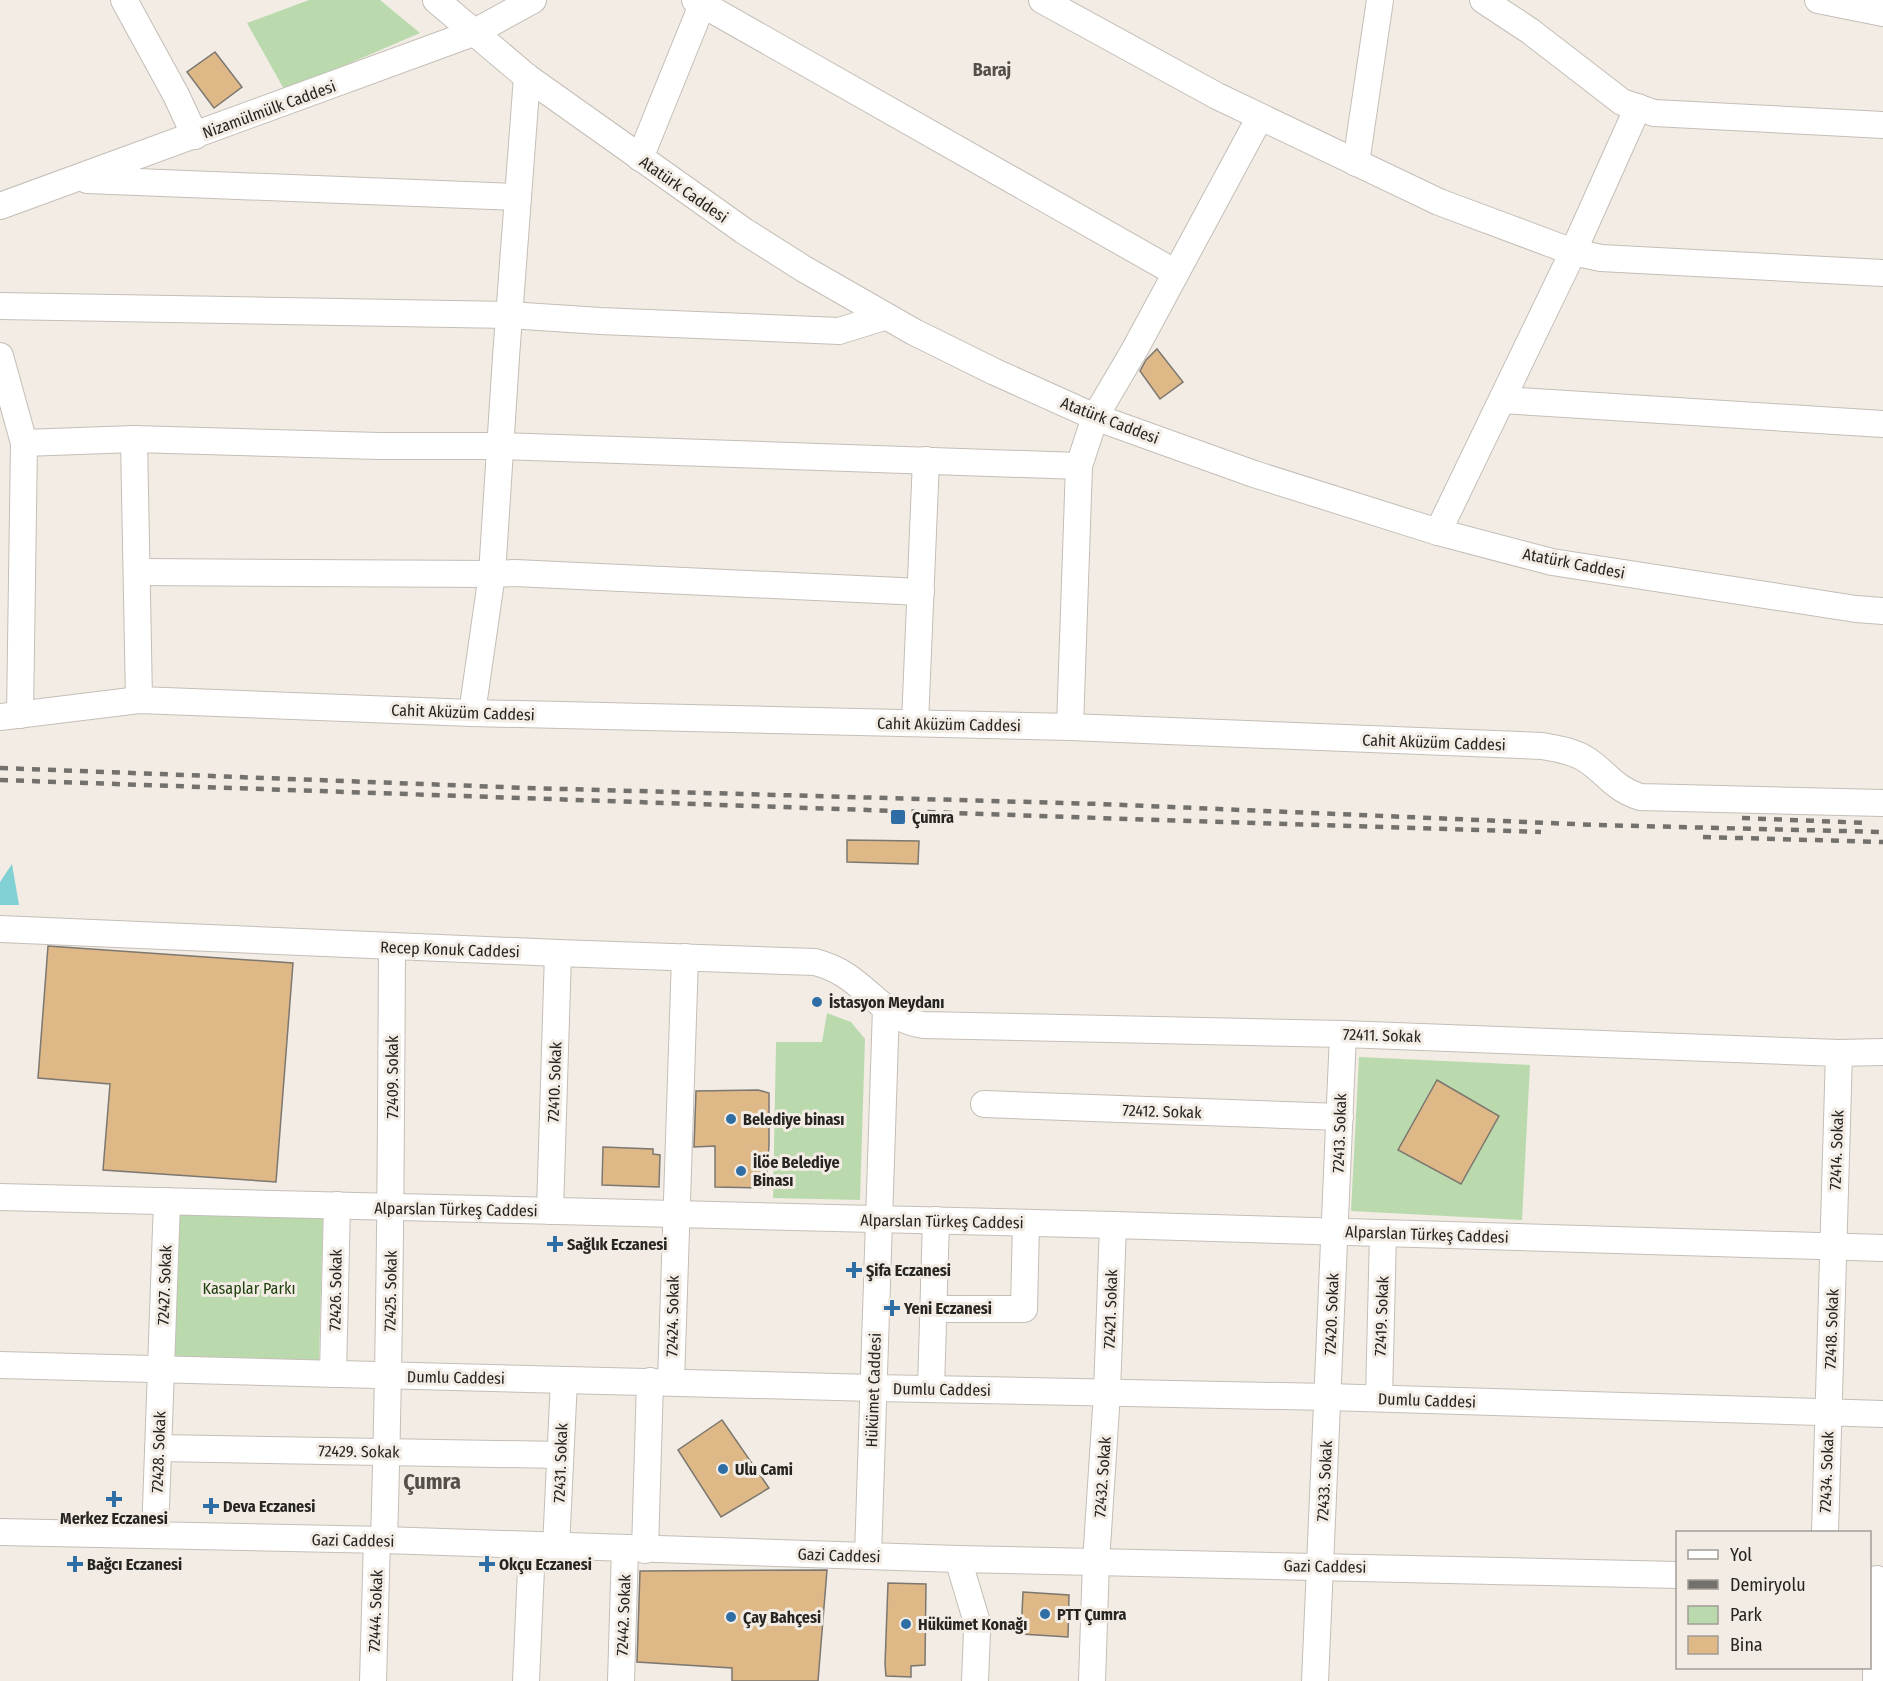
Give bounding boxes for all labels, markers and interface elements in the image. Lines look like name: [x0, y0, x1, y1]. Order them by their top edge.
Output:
district label: Baraj: [973, 59, 1011, 81]
street label: Nizamülmülk Caddesi: [200, 77, 338, 142]
street label: Atatürk Caddesi: [636, 152, 732, 227]
street label: Atatürk Caddesi: [1058, 393, 1162, 448]
street label: Atatürk Caddesi: [1521, 544, 1627, 583]
street label: Cahit Aküzüm Caddesi: [391, 700, 535, 725]
street label: Cahit Aküzüm Caddesi: [877, 714, 1021, 735]
street label: Cahit Aküzüm Caddesi: [1362, 730, 1506, 755]
marker: Çumra: [889, 808, 907, 826]
place label: Çumra: [912, 808, 954, 829]
street label: Recep Konuk Caddesi: [380, 938, 520, 961]
place label: İstasyon Meydanı: [829, 993, 944, 1012]
marker: İstasyon Meydanı: [810, 995, 824, 1009]
street label: 72411. Sokak: [1343, 1025, 1422, 1046]
street label: 72409. Sokak: [383, 1035, 402, 1118]
street label: 72410. Sokak: [544, 1041, 565, 1123]
street label: 72413. Sokak: [1329, 1092, 1350, 1173]
street label: 72412. Sokak: [1122, 1101, 1202, 1122]
street label: 72414. Sokak: [1826, 1109, 1847, 1190]
place label: Belediye binası: [743, 1110, 845, 1129]
marker: Belediye binası: [724, 1112, 738, 1126]
place label: İlöe Belediye Binası: [753, 1153, 840, 1190]
marker: İlöe Belediye Binası: [734, 1164, 748, 1178]
street label: Alparslan Türkeş Caddesi: [374, 1199, 538, 1220]
street label: Alparslan Türkeş Caddesi: [860, 1211, 1024, 1232]
street label: Alparslan Türkeş Caddesi: [1345, 1222, 1509, 1247]
place label: Sağlık Eczanesi: [567, 1235, 667, 1254]
marker: Sağlık Eczanesi: [548, 1237, 562, 1251]
street label: 72427. Sokak: [154, 1244, 175, 1325]
street label: 72426. Sokak: [325, 1249, 346, 1331]
street label: 72425. Sokak: [380, 1250, 401, 1332]
place label: Şifa Eczanesi: [866, 1261, 951, 1282]
marker: Şifa Eczanesi: [847, 1263, 861, 1277]
street label: 72421. Sokak: [1100, 1268, 1121, 1349]
street label: 72420. Sokak: [1321, 1272, 1342, 1355]
street label: 72424. Sokak: [662, 1275, 683, 1357]
street label: 72419. Sokak: [1371, 1275, 1392, 1356]
park label: Kasaplar Parkı: [203, 1279, 295, 1298]
street label: 72418. Sokak: [1821, 1288, 1842, 1369]
place label: Yeni Eczanesi: [903, 1299, 992, 1318]
marker: Yeni Eczanesi: [885, 1301, 899, 1315]
street label: Hükümet Caddesi: [862, 1332, 885, 1448]
street label: Dumlu Caddesi: [407, 1367, 505, 1388]
street label: Dumlu Caddesi: [893, 1379, 991, 1400]
street label: Dumlu Caddesi: [1378, 1389, 1476, 1412]
street label: 72428. Sokak: [148, 1410, 169, 1493]
street label: 72431. Sokak: [550, 1422, 571, 1503]
street label: 72434. Sokak: [1816, 1430, 1837, 1513]
street label: 72432. Sokak: [1090, 1436, 1115, 1518]
street label: 72433. Sokak: [1313, 1440, 1336, 1522]
street label: 72429. Sokak: [318, 1441, 400, 1462]
place label: Ulu Cami: [735, 1460, 793, 1479]
marker: Ulu Cami: [716, 1462, 730, 1476]
district label: Çumra: [403, 1468, 461, 1495]
marker: Merkez Eczanesi: [107, 1492, 121, 1506]
place label: Deva Eczanesi: [223, 1497, 315, 1516]
marker: Deva Eczanesi: [204, 1499, 218, 1513]
place label: Merkez Eczanesi: [60, 1509, 168, 1528]
street label: Gazi Caddesi: [311, 1530, 395, 1551]
legend: [1676, 1531, 1871, 1669]
text: Yol: [1730, 1544, 1752, 1566]
street label: Gazi Caddesi: [797, 1545, 881, 1566]
place label: Bağcı Eczanesi: [87, 1555, 182, 1574]
place label: Okçu Eczanesi: [499, 1555, 592, 1575]
street label: Gazi Caddesi: [1283, 1556, 1367, 1577]
marker: Bağcı Eczanesi: [68, 1557, 82, 1571]
marker: Okçu Eczanesi: [480, 1557, 494, 1571]
street label: 72444. Sokak: [365, 1569, 386, 1652]
street label: 72442. Sokak: [613, 1573, 634, 1656]
text: Demiryolu: [1730, 1574, 1806, 1596]
text: Park: [1730, 1604, 1763, 1626]
place label: PTT Çumra: [1057, 1605, 1126, 1626]
marker: PTT Çumra: [1038, 1607, 1052, 1621]
place label: Çay Bahçesi: [743, 1608, 821, 1629]
marker: Çay Bahçesi: [724, 1610, 738, 1624]
place label: Hükümet Konağı: [918, 1615, 1027, 1634]
marker: Hükümet Konağı: [899, 1617, 913, 1631]
text: Bina: [1730, 1634, 1763, 1656]

